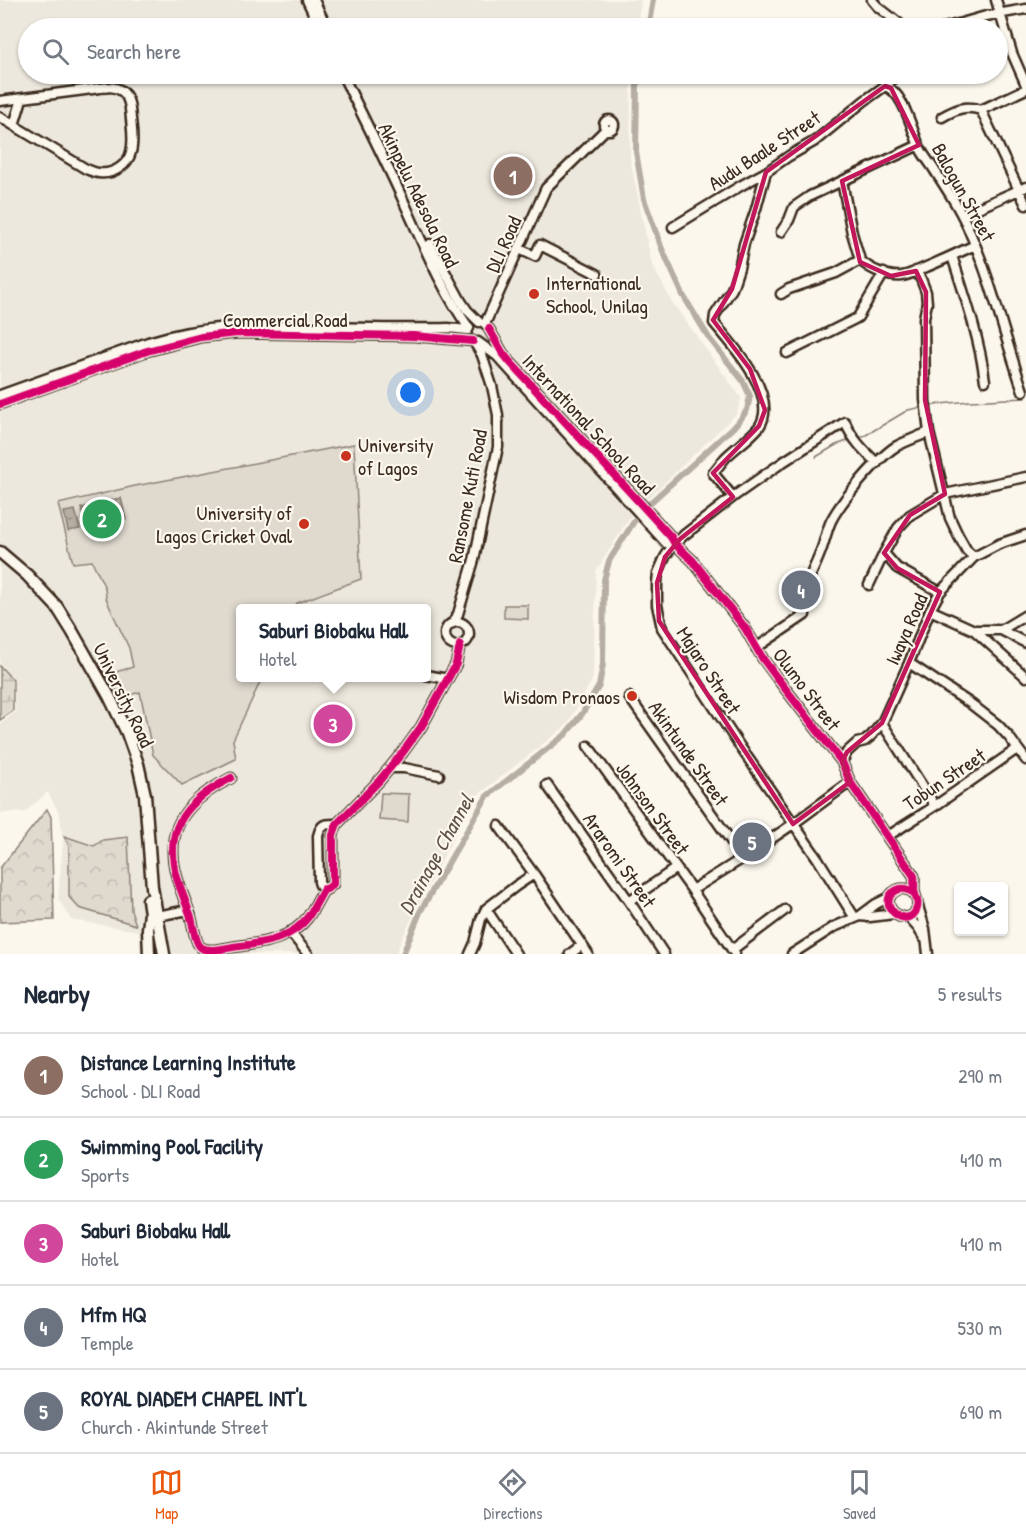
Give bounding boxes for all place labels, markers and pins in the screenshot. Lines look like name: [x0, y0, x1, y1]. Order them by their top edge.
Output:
pin: 1: [494, 154, 532, 198]
place label: International School, Unilag: [546, 269, 648, 319]
marker: International School, Unilag: [527, 287, 541, 301]
place label: University of Lagos: [358, 431, 434, 481]
marker: University of Lagos: [339, 449, 353, 463]
pin: 2: [82, 496, 122, 542]
place label: University of Lagos Cricket Oval: [157, 499, 293, 549]
marker: University of Lagos Cricket Oval: [297, 517, 311, 531]
pin: 4: [782, 568, 820, 612]
place label: Wisdom Pronaos: [503, 683, 620, 710]
marker: Wisdom Pronaos: [625, 689, 639, 703]
pin: 3: [314, 702, 352, 746]
pin: 5: [732, 820, 771, 864]

